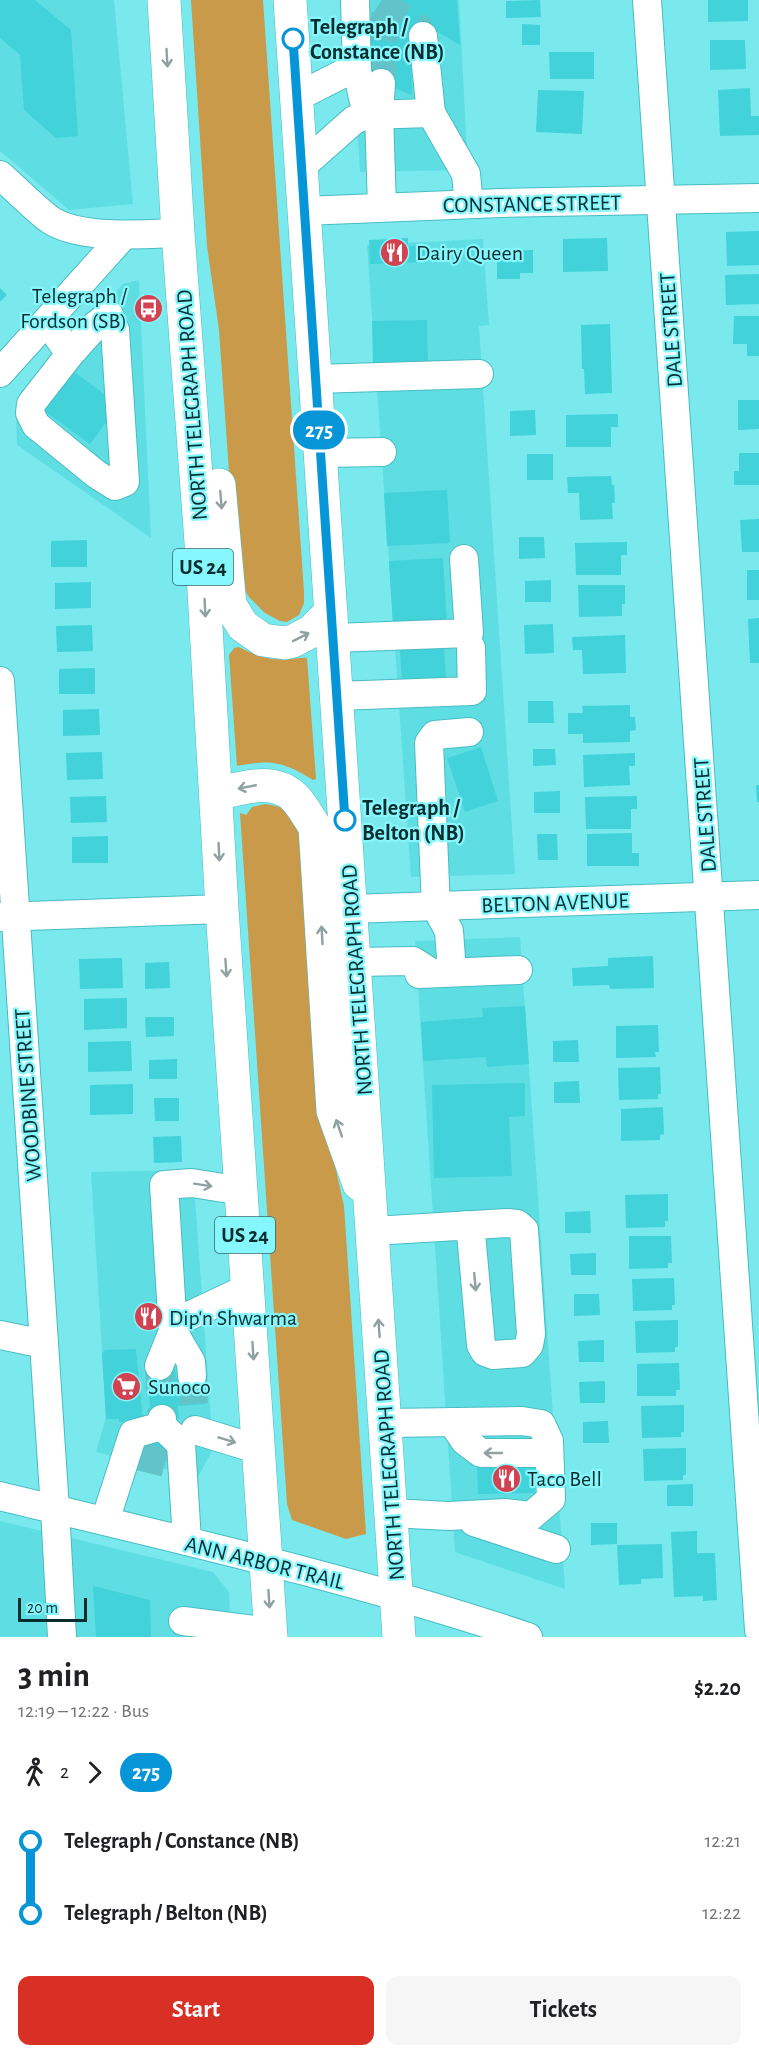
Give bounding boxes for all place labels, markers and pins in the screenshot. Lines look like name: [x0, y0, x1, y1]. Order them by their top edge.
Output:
place label: Telegraph / Constance (NB): [310, 16, 445, 63]
marker: Telegraph / Constance (NB): [282, 28, 304, 50]
restaurant icon: Dairy Queen: [379, 236, 411, 268]
place label: Dairy Queen: [416, 242, 523, 264]
place label: Telegraph / Fordson (SB): [20, 285, 128, 332]
bus stop icon: Telegraph / Fordson (SB): [132, 292, 164, 324]
place label: Telegraph / Belton (NB): [362, 797, 465, 844]
marker: Telegraph / Belton (NB): [334, 809, 356, 831]
restaurant icon: Dip'n Shwarma: [132, 1301, 164, 1333]
place label: Dip'n Shwarma: [169, 1307, 297, 1329]
supermarket icon: Sunoco: [111, 1370, 143, 1402]
place label: Sunoco: [148, 1376, 211, 1398]
restaurant icon: Taco Bell: [490, 1462, 522, 1494]
place label: Taco Bell: [527, 1468, 602, 1490]

